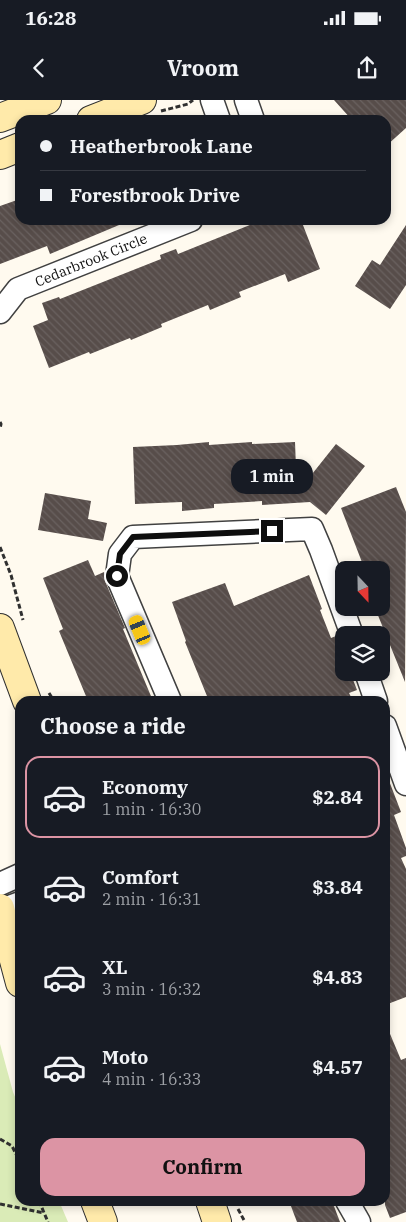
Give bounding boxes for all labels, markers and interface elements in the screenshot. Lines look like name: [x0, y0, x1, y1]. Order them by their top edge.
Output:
text: 16:28: [25, 6, 76, 30]
text: Vroom: [167, 53, 239, 82]
icon: back: [25, 54, 53, 82]
icon: share: [353, 54, 381, 82]
text: Heatherbrook Lane: [70, 134, 253, 158]
text: Forestbrook Drive: [70, 183, 240, 207]
street label: Cedarbrook Circle: [32, 229, 150, 291]
callout: 1 min: [231, 458, 313, 494]
text: 1 min: [250, 466, 294, 486]
route end: [261, 520, 283, 542]
north arrow: [335, 561, 390, 616]
map controls: [335, 561, 390, 681]
route start: [106, 565, 128, 587]
car: [127, 613, 152, 647]
button: layers: [335, 626, 390, 681]
text: Choose a ride: [40, 711, 186, 740]
icon: car: [42, 775, 87, 820]
text: Economy: [102, 775, 188, 799]
text: $2.84: [312, 785, 363, 809]
text: 1 min · 16:30: [102, 799, 201, 819]
icon: car: [42, 865, 87, 910]
text: Comfort: [102, 865, 179, 889]
text: $3.84: [312, 875, 363, 899]
text: 2 min · 16:31: [102, 889, 201, 909]
icon: car: [42, 955, 87, 1000]
text: XL: [102, 955, 128, 979]
text: $4.83: [312, 965, 363, 989]
text: 3 min · 16:32: [102, 979, 201, 999]
icon: car: [42, 1045, 87, 1090]
text: Moto: [102, 1045, 148, 1069]
text: $4.57: [312, 1055, 363, 1079]
text: 4 min · 16:33: [102, 1069, 201, 1089]
button: Confirm: [40, 1138, 365, 1196]

